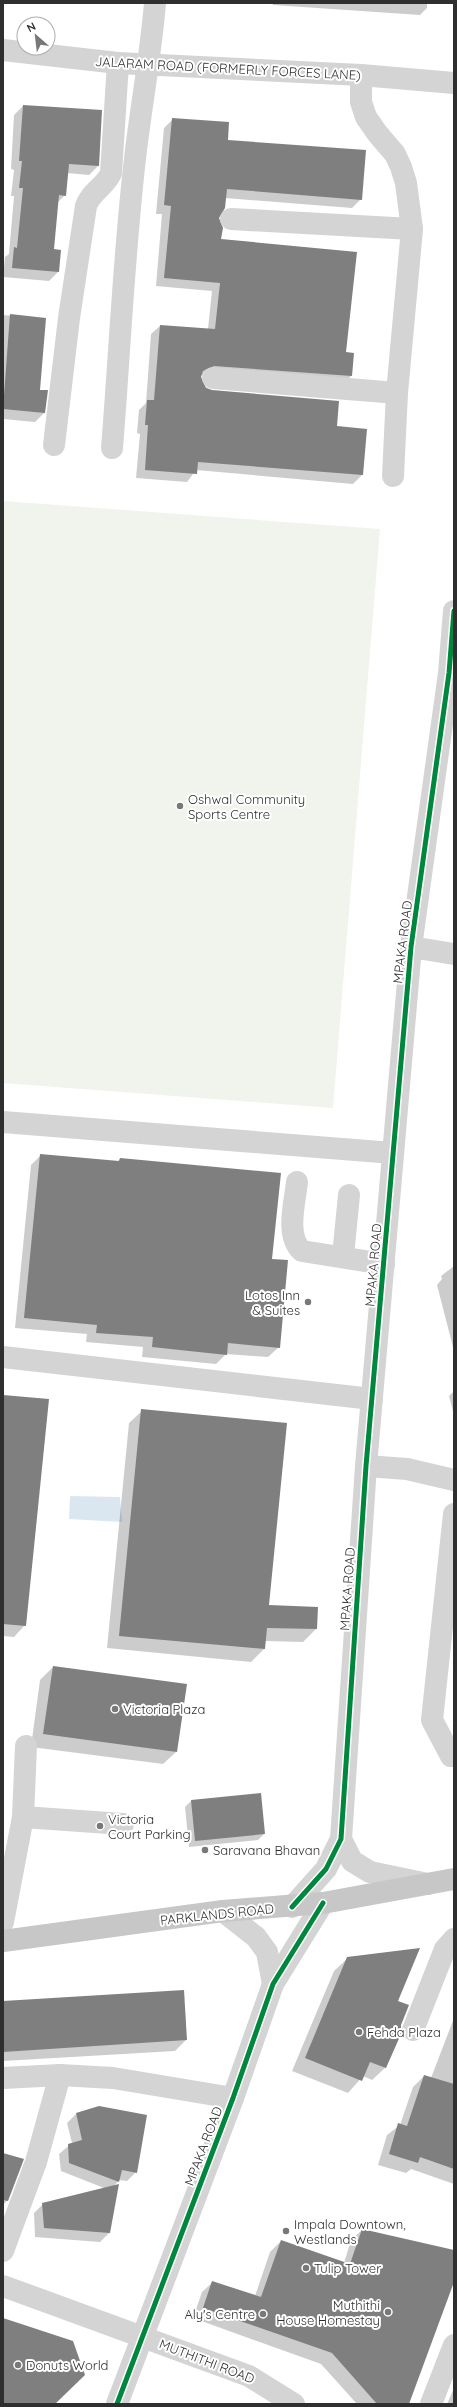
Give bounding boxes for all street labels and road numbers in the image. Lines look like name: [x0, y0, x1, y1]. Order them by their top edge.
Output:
street label: JALARAM ROAD (FORMERLY FORCES LANE): [95, 53, 362, 83]
street label: MPAKA ROAD: [389, 900, 415, 984]
street label: MPAKA ROAD: [361, 1223, 385, 1307]
street label: MPAKA ROAD: [336, 1547, 358, 1631]
street label: PARKLANDS ROAD: [159, 1900, 275, 1928]
street label: MPAKA ROAD: [181, 2104, 225, 2188]
street label: MUTHITHI ROAD: [157, 2335, 257, 2387]

